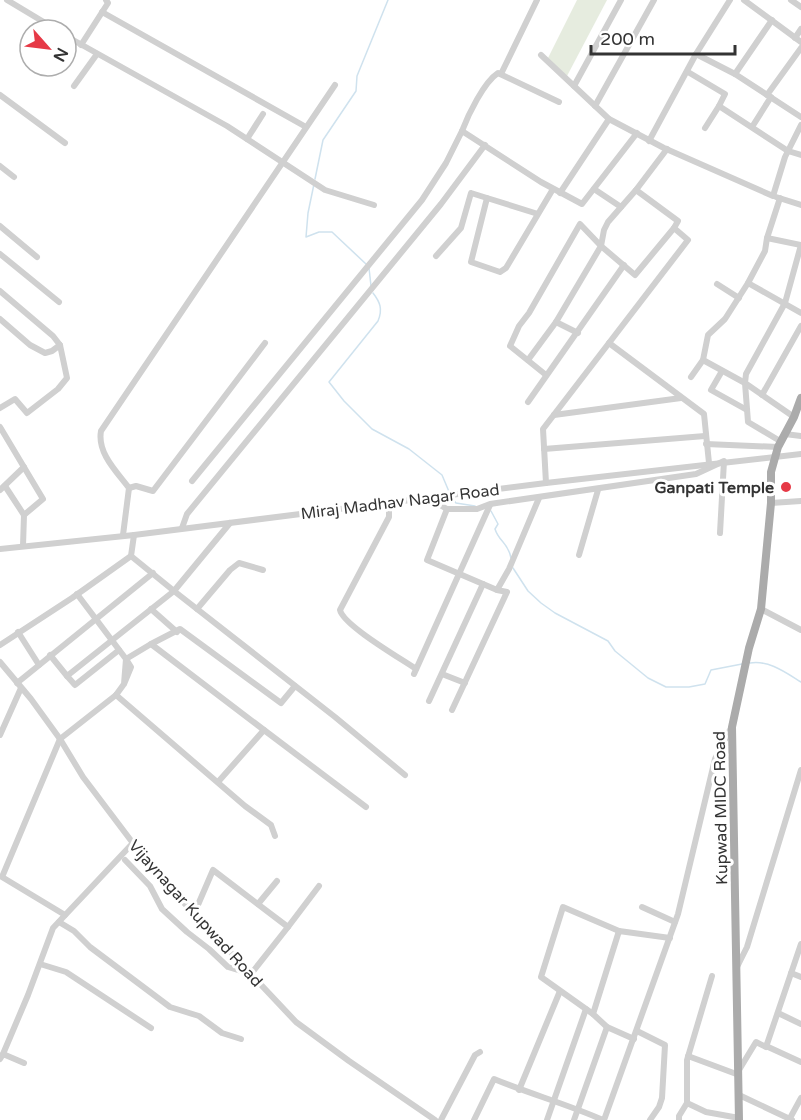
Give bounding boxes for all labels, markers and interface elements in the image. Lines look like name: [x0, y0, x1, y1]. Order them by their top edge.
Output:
north arrow: [18, 18, 78, 78]
scale bar: [591, 18, 735, 56]
text: 200 m: [600, 28, 655, 50]
text: N: [49, 44, 72, 65]
place label: Ganpati Temple: [654, 478, 774, 498]
street label: Miraj Madhav Nagar Road: [300, 480, 501, 524]
marker: Ganpati Temple: [779, 480, 793, 494]
street label: Kupwad MIDC Road: [710, 731, 732, 885]
street label: Vijaynagar Kupwad Road: [124, 836, 267, 991]

